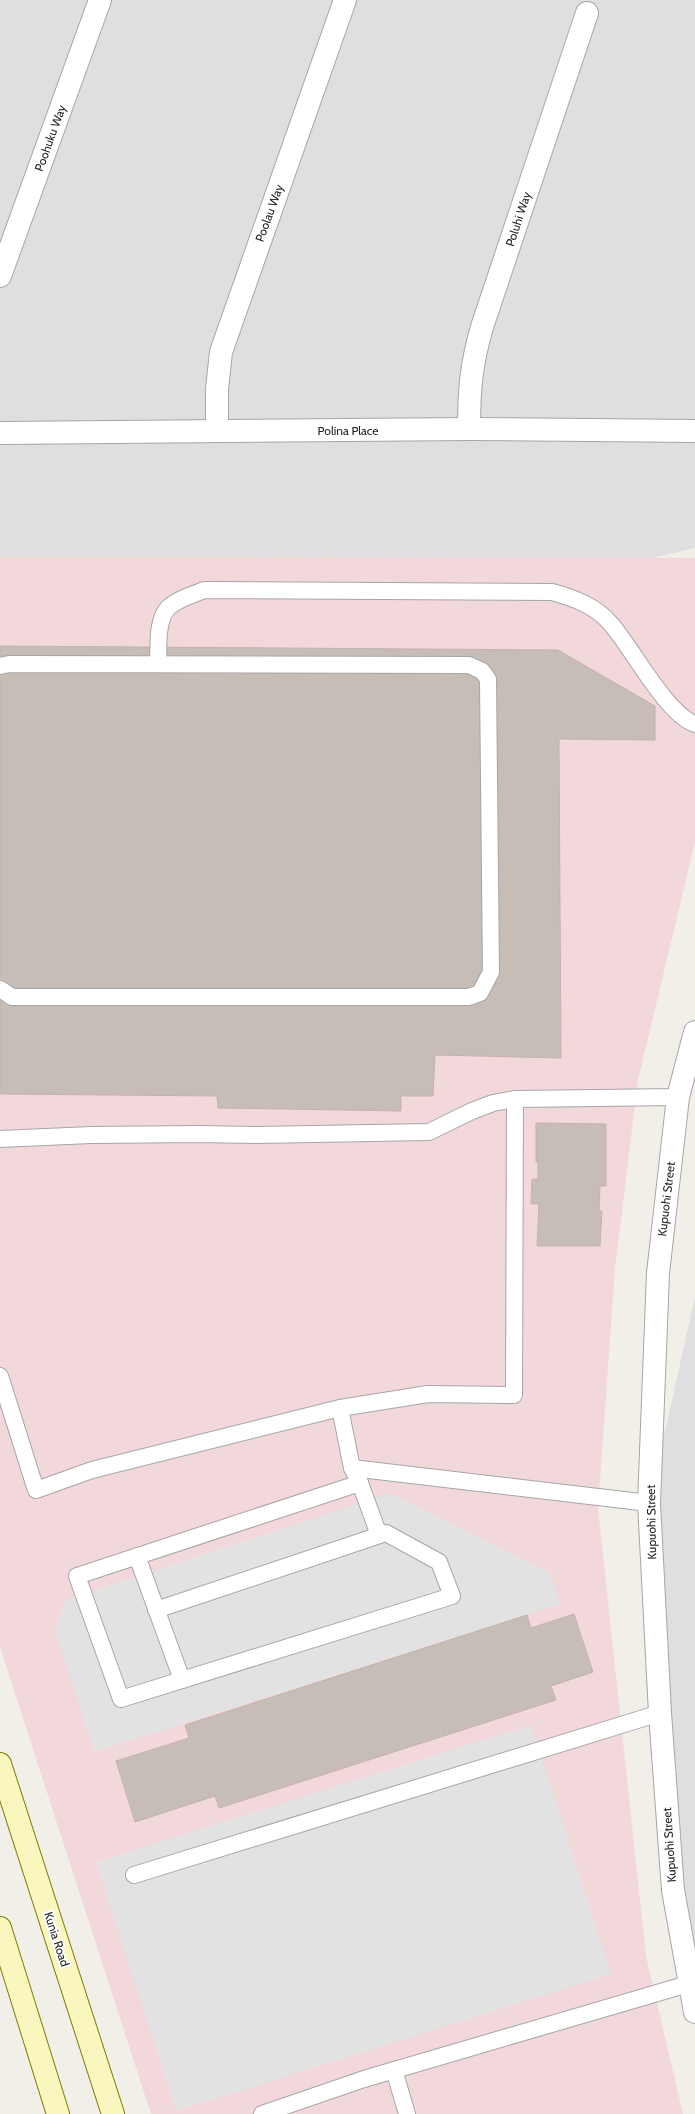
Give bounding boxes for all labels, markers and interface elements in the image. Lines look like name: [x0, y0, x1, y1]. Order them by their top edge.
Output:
street label: Poohuku Way: [31, 103, 69, 173]
street label: Poolau Way: [252, 182, 286, 244]
street label: Poluhi Way: [502, 190, 534, 248]
street label: Polina Place: [318, 423, 378, 438]
street label: Kupuohi Street: [654, 1161, 678, 1237]
street label: Kupuohi Street: [643, 1484, 659, 1560]
street label: Kupuohi Street: [659, 1807, 679, 1883]
street label: Kunia Road: [41, 1910, 73, 1968]

